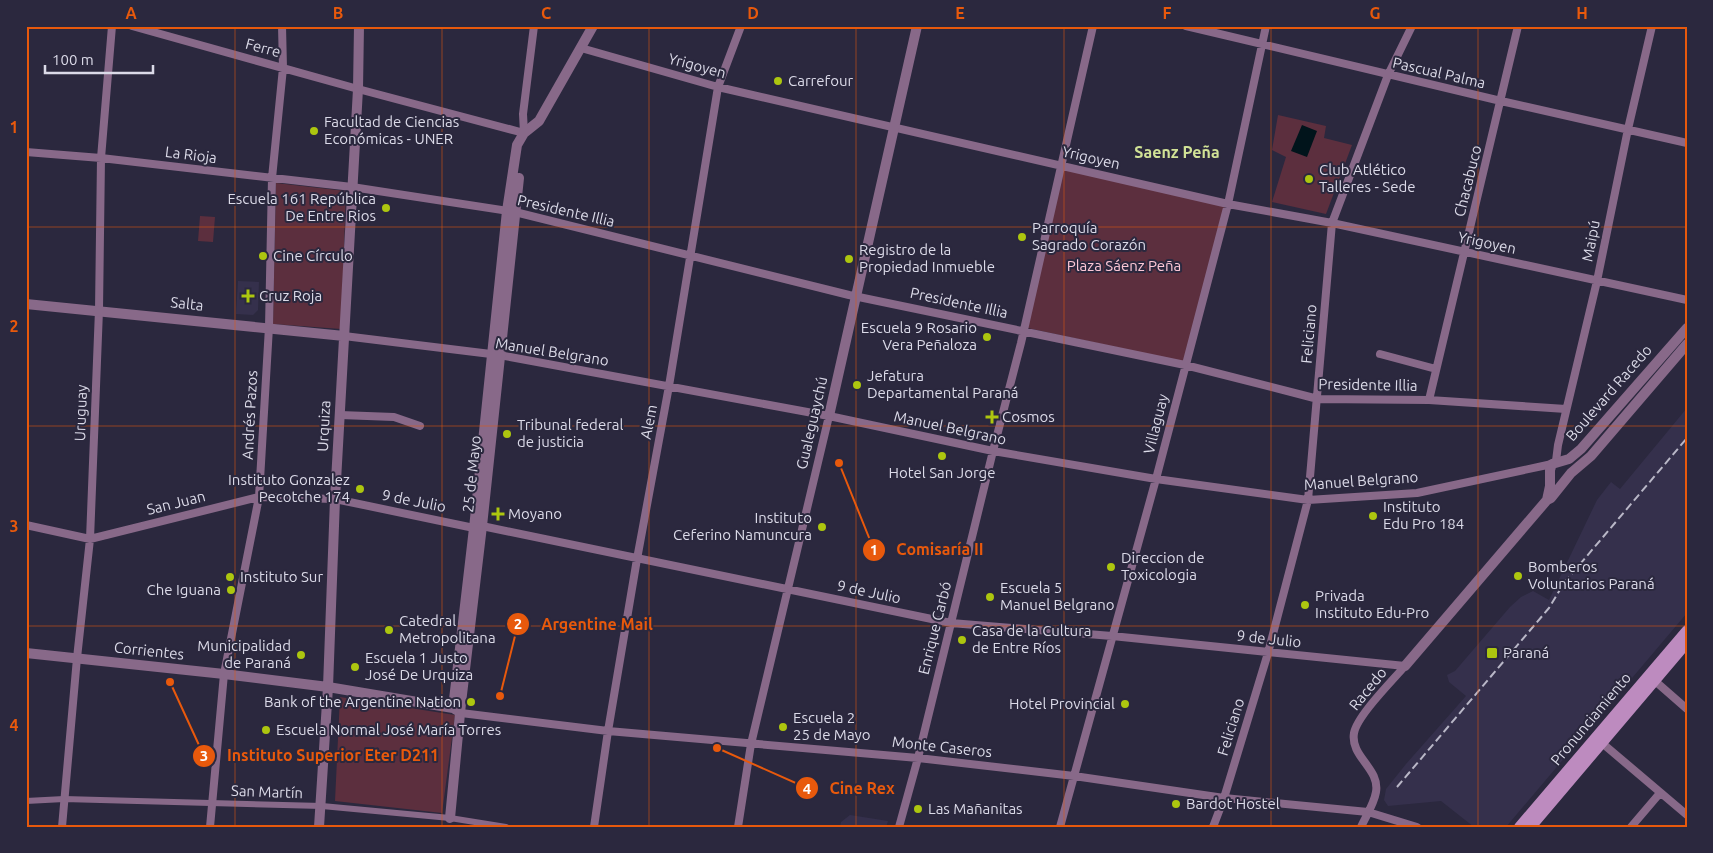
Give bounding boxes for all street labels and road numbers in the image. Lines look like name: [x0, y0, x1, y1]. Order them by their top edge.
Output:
street label: Ferre: [244, 35, 283, 60]
street label: Yrigoyen: [666, 50, 728, 81]
street label: Pascual Palma: [1391, 54, 1487, 91]
street label: La Rioja: [164, 143, 218, 166]
street label: Yrigoyen: [1060, 143, 1122, 172]
street label: Chacabuco: [1450, 143, 1485, 218]
street label: Presidente Illia: [516, 191, 616, 230]
street label: Maipú: [1578, 219, 1603, 263]
street label: Yrigoyen: [1456, 228, 1518, 257]
street label: Presidente Illia: [909, 284, 1009, 321]
street label: Salta: [170, 293, 204, 314]
street label: Feliciano: [1297, 304, 1320, 364]
street label: Manuel Belgrano: [494, 334, 610, 369]
street label: Boulevard Racedo: [1562, 341, 1655, 444]
street label: Andrés Pazos: [239, 370, 260, 460]
street label: Gualeguaychú: [793, 375, 830, 471]
street label: Presidente Illia: [1318, 375, 1418, 394]
street label: Uruguay: [71, 384, 90, 442]
street label: Villaguay: [1140, 392, 1171, 456]
street label: Urquiza: [314, 400, 333, 452]
street label: Alem: [637, 403, 660, 441]
street label: Manuel Belgrano: [892, 407, 1008, 448]
street label: 25 de Mayo: [459, 434, 484, 513]
street label: Manuel Belgrano: [1303, 468, 1419, 493]
street label: 9 de Julio: [381, 486, 447, 515]
street label: San Juan: [145, 487, 207, 518]
street label: 9 de Julio: [836, 576, 903, 607]
street label: Enrique Carbó: [915, 579, 954, 676]
street label: 9 de Julio: [1236, 627, 1302, 650]
street label: Corrientes: [113, 638, 185, 663]
street label: Racedo: [1345, 664, 1390, 713]
street label: Pronunciamiento: [1547, 669, 1634, 768]
street label: Feliciano: [1214, 696, 1247, 758]
street label: Monte Caseros: [891, 733, 993, 760]
street label: San Martín: [231, 782, 303, 801]

